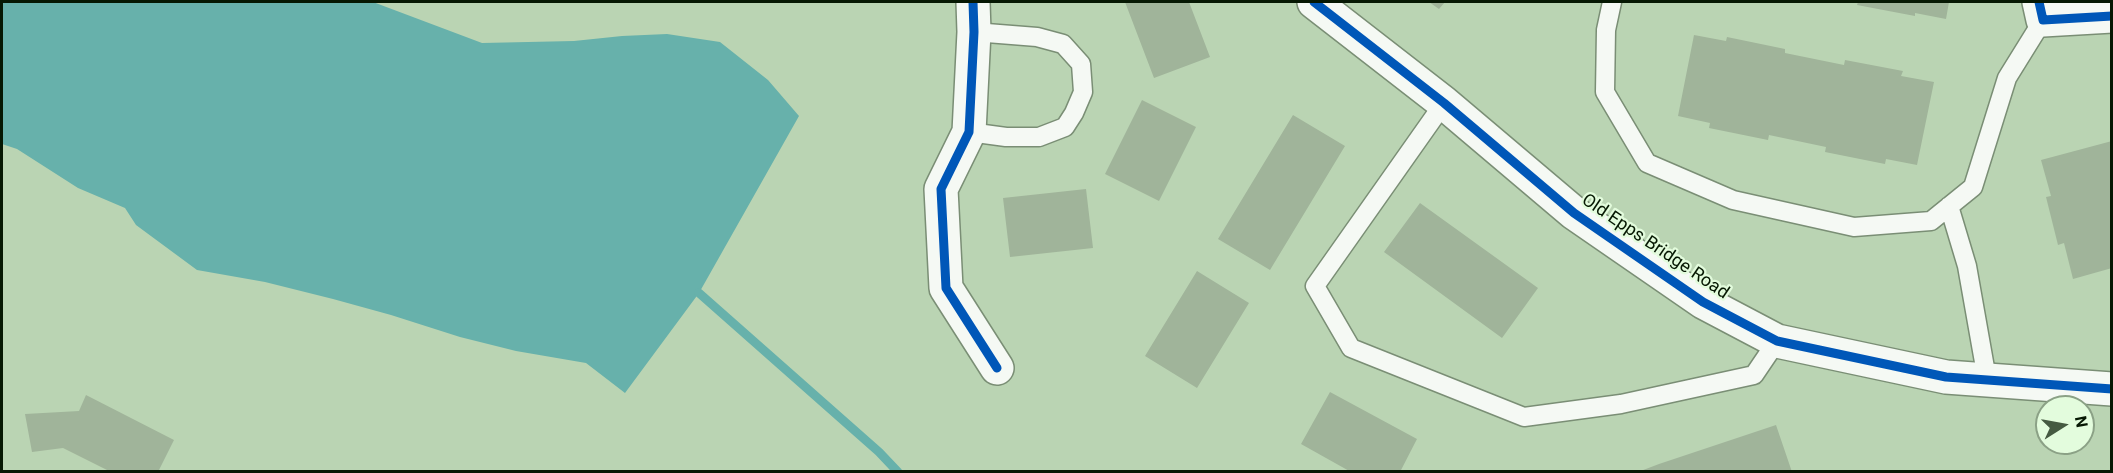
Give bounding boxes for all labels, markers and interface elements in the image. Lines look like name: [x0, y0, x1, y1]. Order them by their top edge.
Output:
street label: Old Epps Bridge Road: [1577, 190, 1733, 304]
north arrow: [2035, 395, 2095, 455]
text: N: [2071, 414, 2092, 429]

